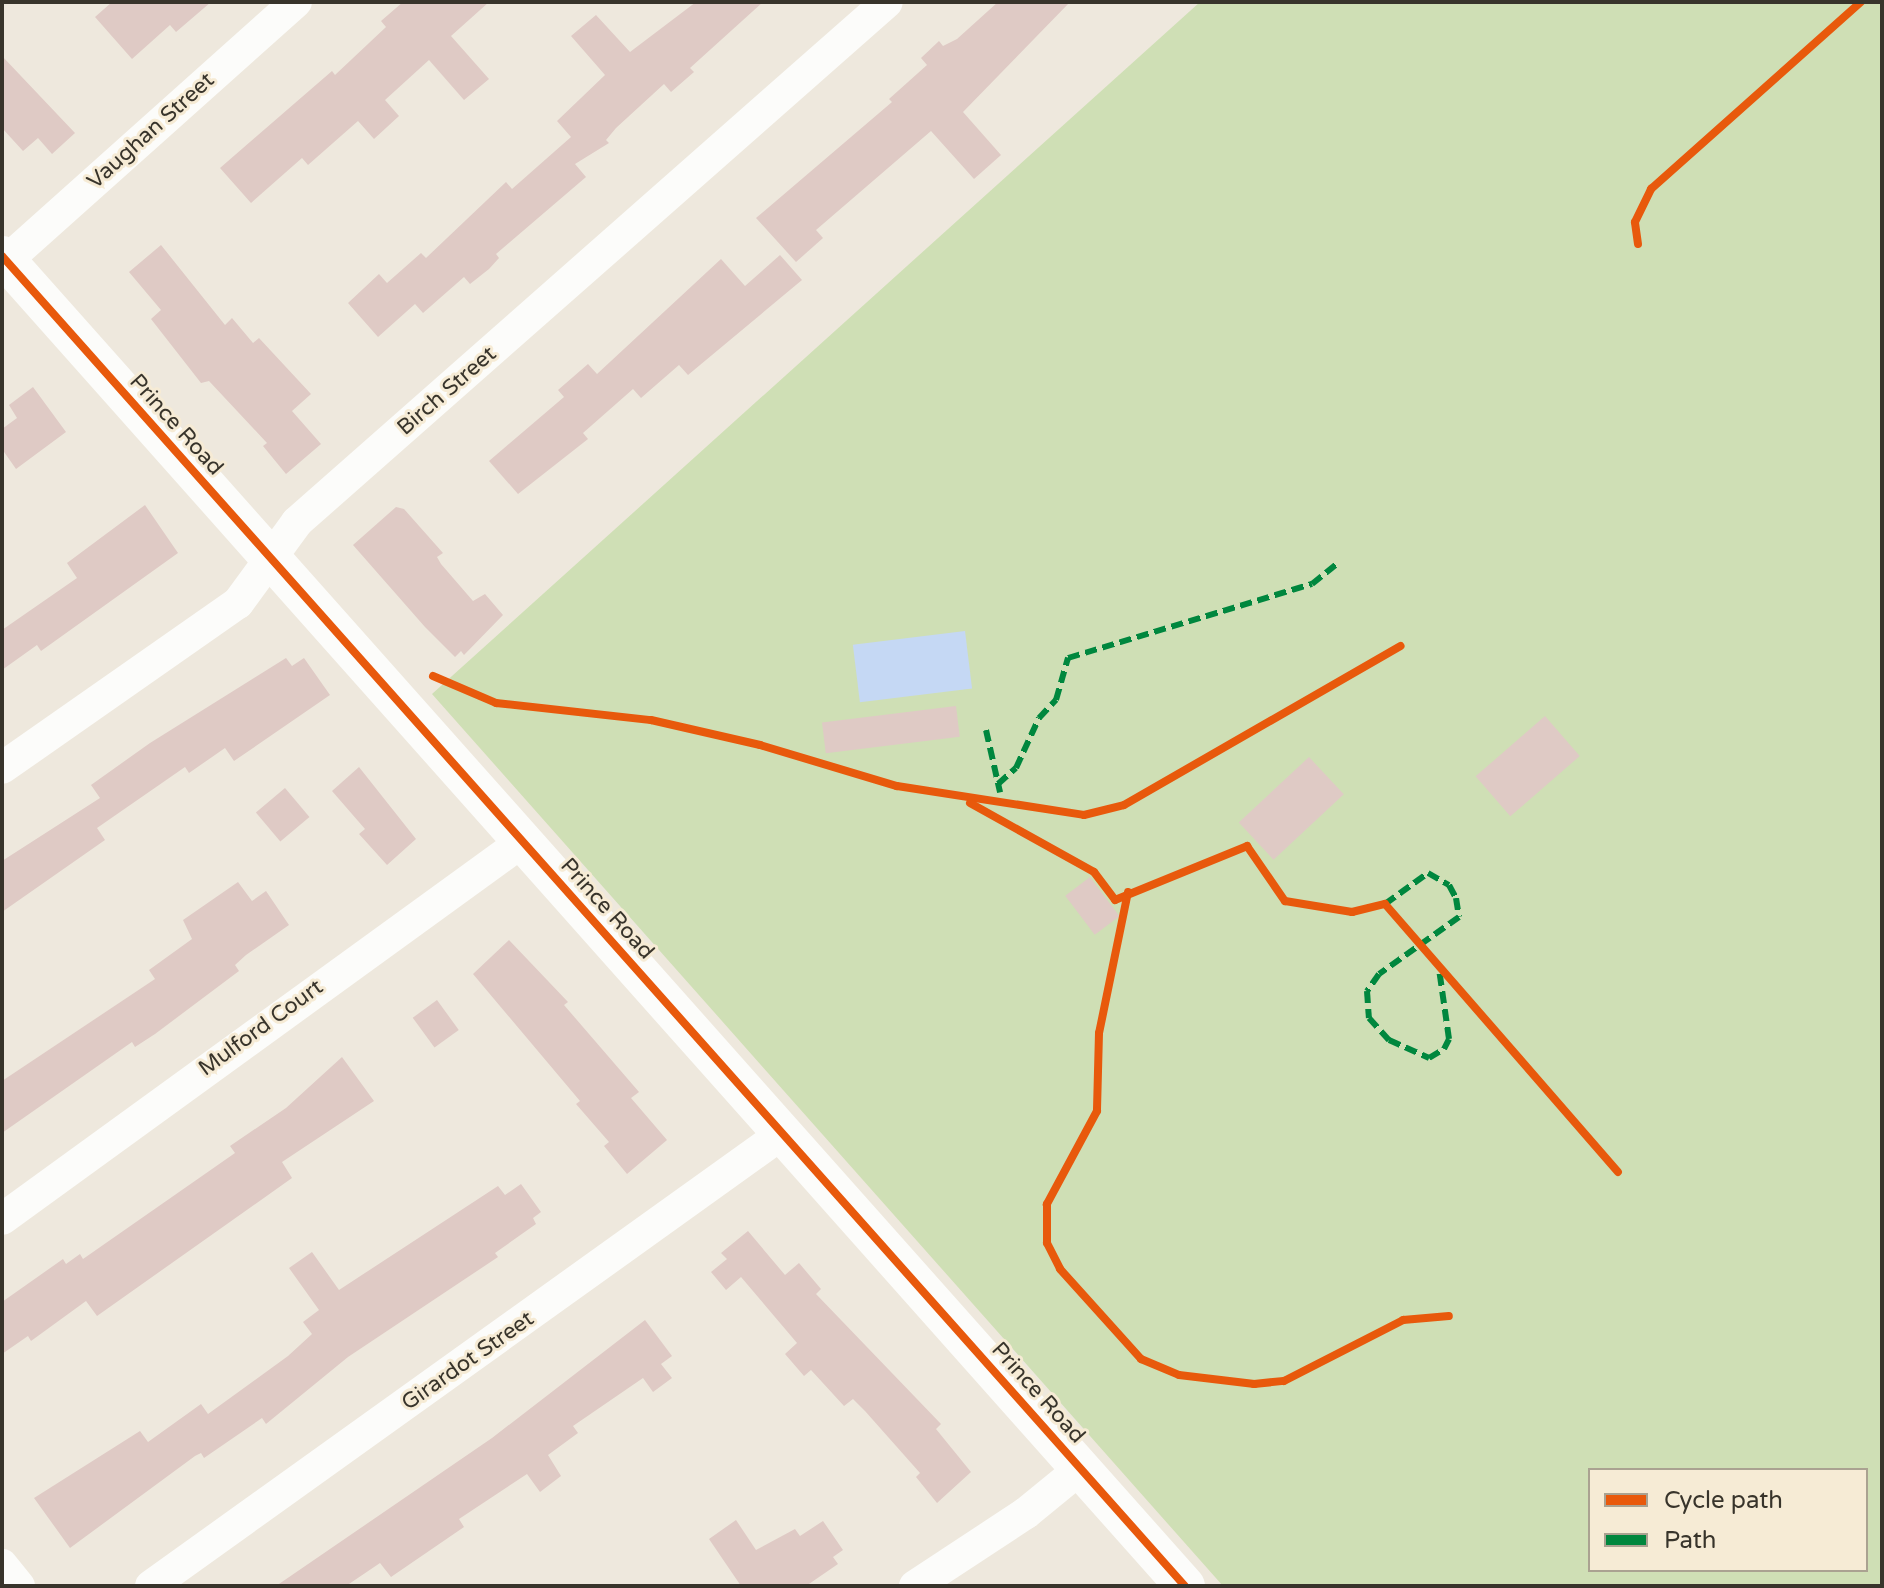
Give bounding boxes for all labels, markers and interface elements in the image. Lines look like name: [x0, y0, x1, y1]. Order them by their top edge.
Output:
street label: Vaughan Street: [82, 67, 220, 195]
street label: Birch Street: [392, 341, 502, 441]
street label: Prince Road: [124, 369, 228, 481]
street label: Prince Road: [555, 853, 659, 965]
street label: Mulford Court: [194, 974, 328, 1082]
street label: Girardot Street: [397, 1306, 539, 1416]
street label: Prince Road: [986, 1337, 1090, 1449]
legend: [1588, 1468, 1868, 1572]
text: Cycle path: [1664, 1486, 1783, 1515]
text: Path: [1664, 1526, 1717, 1555]

